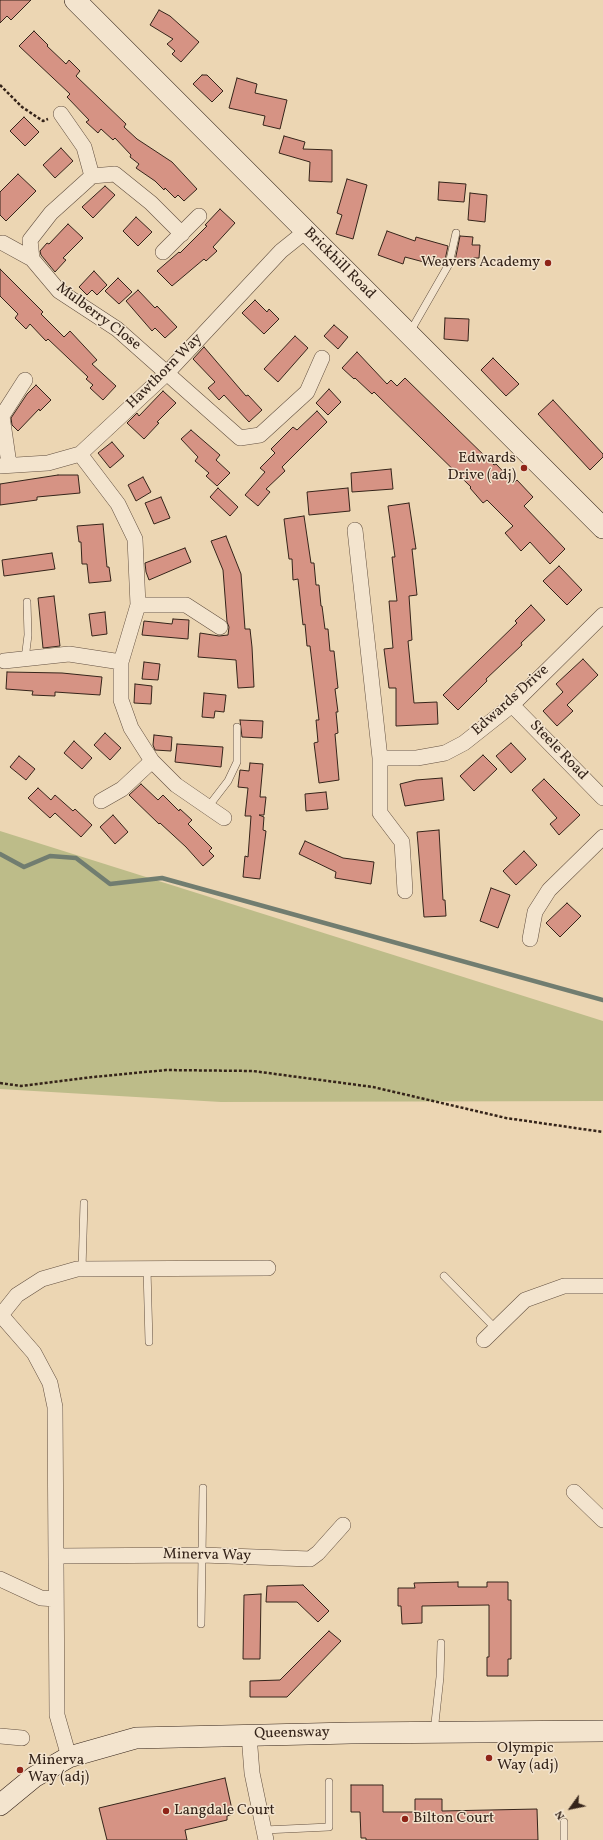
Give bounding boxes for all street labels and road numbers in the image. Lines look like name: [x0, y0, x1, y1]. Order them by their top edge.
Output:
street label: Brickhill Road: [299, 224, 379, 304]
street label: Mulberry Close: [52, 279, 144, 355]
street label: Hawthorn Way: [123, 330, 207, 414]
street label: Edwards Drive: [469, 662, 553, 740]
street label: Steele Road: [525, 717, 591, 785]
street label: Minerva Way: [163, 1546, 251, 1566]
street label: Queensway: [254, 1724, 330, 1744]

